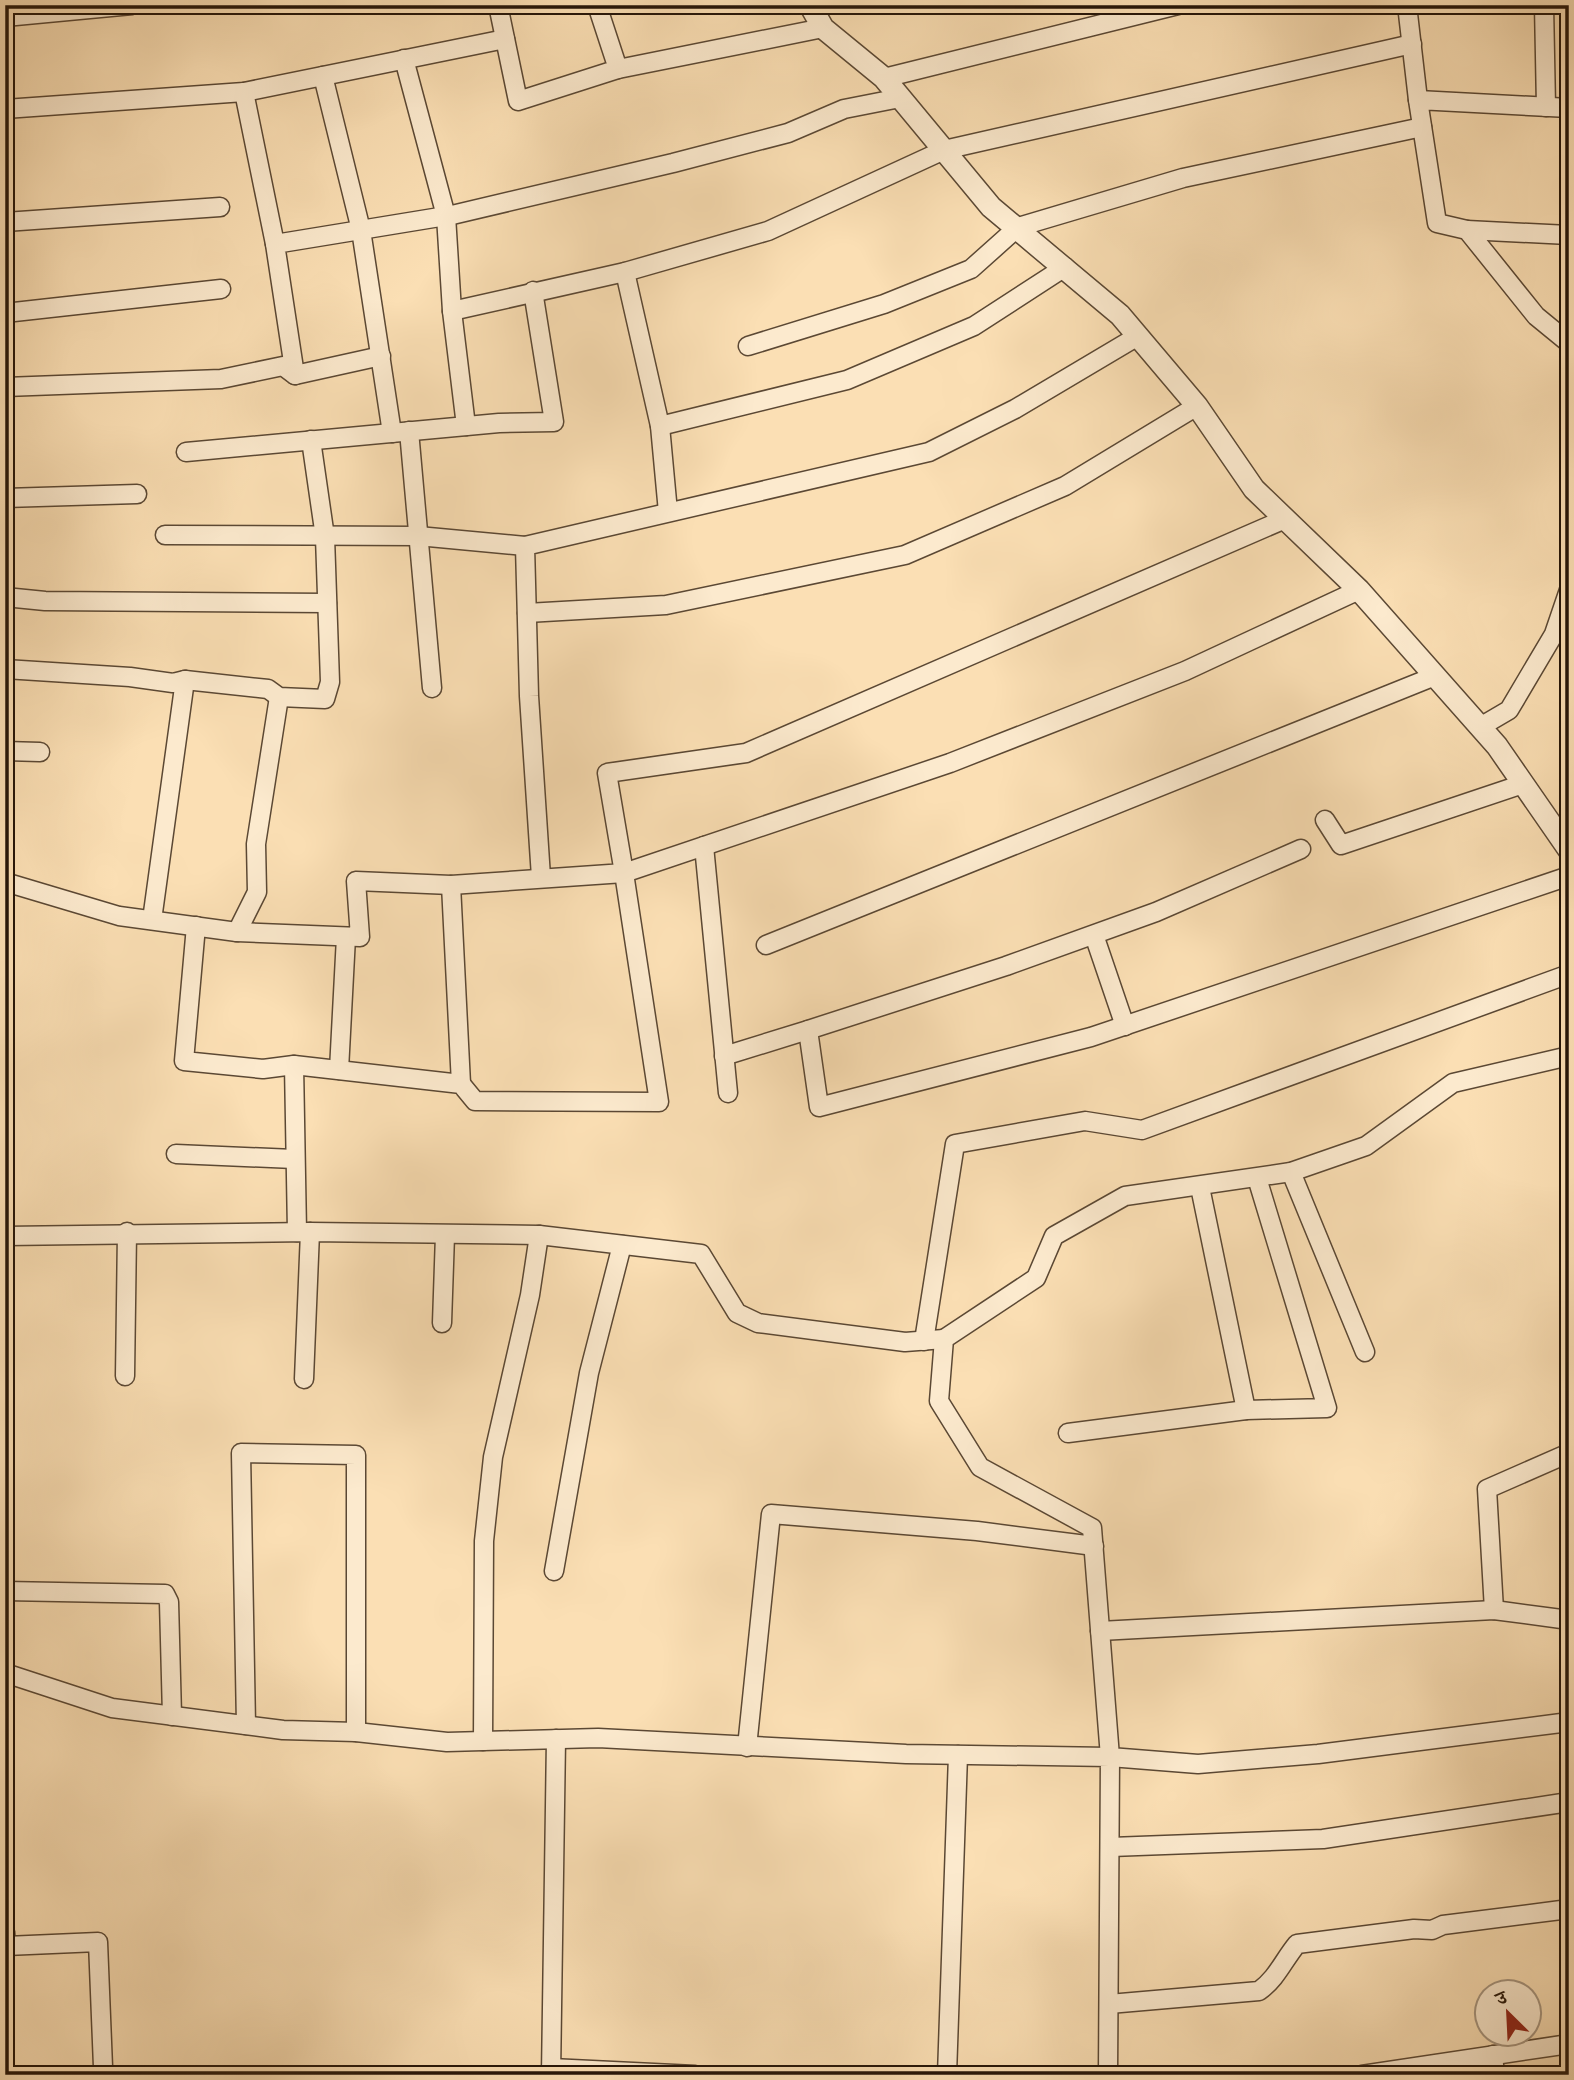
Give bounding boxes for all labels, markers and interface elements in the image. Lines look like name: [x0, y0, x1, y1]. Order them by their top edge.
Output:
north arrow: [1472, 1979, 1542, 2048]
text: उ: [1491, 1986, 1512, 2011]

